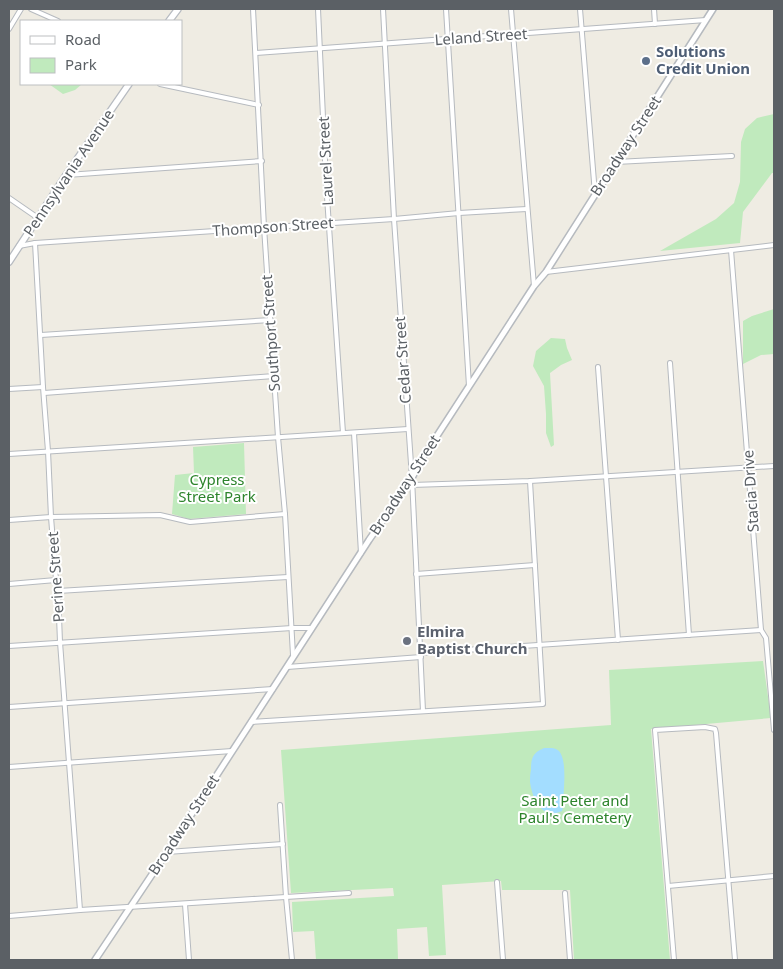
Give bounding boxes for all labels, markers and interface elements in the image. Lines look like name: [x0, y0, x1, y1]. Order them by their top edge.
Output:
legend: [20, 20, 182, 85]
street label: Leland Street: [434, 23, 529, 49]
text: Road: [65, 29, 101, 49]
place label: Solutions Credit Union: [656, 41, 750, 78]
text: Park: [65, 54, 97, 74]
marker: Solutions Credit Union: [640, 55, 652, 67]
street label: Broadway Street: [585, 91, 665, 200]
street label: Pennsylvania Avenue: [18, 105, 118, 240]
street label: Laurel Street: [313, 115, 337, 206]
street label: Thompson Street: [212, 212, 335, 240]
street label: Southport Street: [256, 273, 284, 392]
street label: Cedar Street: [389, 315, 415, 404]
street label: Broadway Street: [364, 430, 444, 539]
street label: Stacia Drive: [737, 449, 763, 533]
park label: Cypress Street Park: [178, 469, 256, 506]
street label: Perine Street: [42, 530, 68, 623]
place label: Elmira Baptist Church: [417, 621, 527, 658]
marker: Elmira Baptist Church: [401, 635, 413, 647]
street label: Broadway Street: [143, 770, 223, 879]
park label: Saint Peter and Paul's Cemetery: [519, 790, 632, 827]

